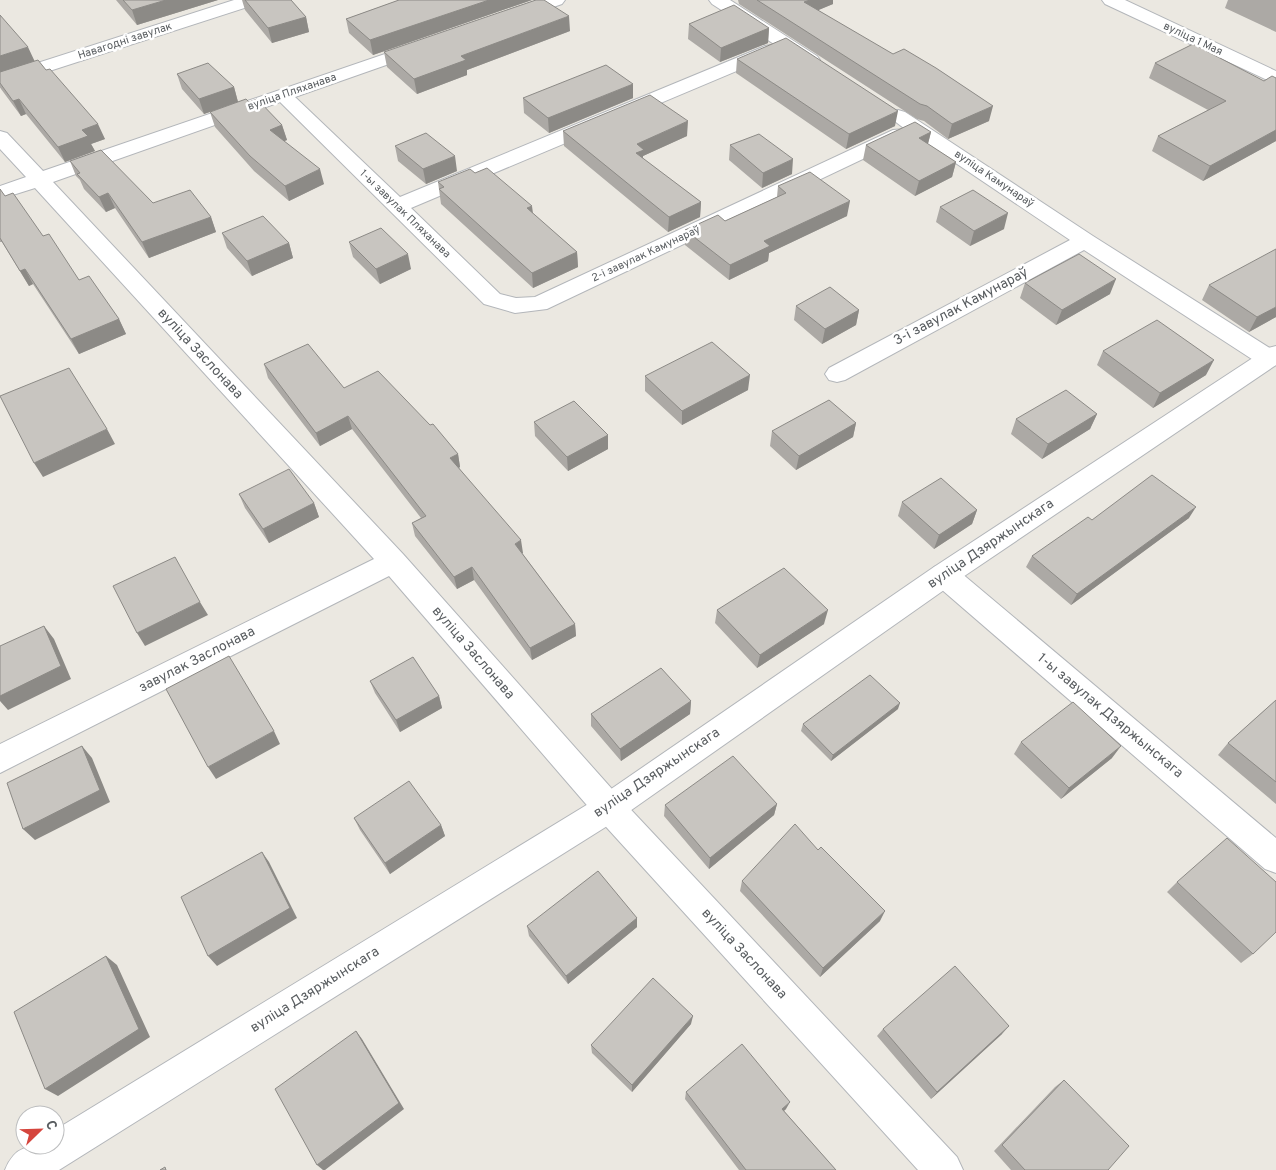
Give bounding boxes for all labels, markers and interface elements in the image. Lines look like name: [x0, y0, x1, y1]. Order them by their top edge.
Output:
street label: Навагодні завулак: [76, 19, 174, 63]
street label: вуліца 1 Мая: [1161, 19, 1225, 59]
street label: вуліца Пляханава: [246, 70, 338, 114]
street label: вуліца Камунараў: [951, 147, 1037, 211]
street label: 1-ы завулак Пляханава: [356, 167, 454, 261]
street label: 2-і завулак Камунараў: [590, 223, 703, 285]
street label: 3-і завулак Камунараў: [891, 264, 1031, 350]
street label: вуліца Заслонава: [154, 305, 246, 403]
street label: вуліца Дзяржынскага: [925, 495, 1057, 593]
street label: вуліца Заслонава: [428, 603, 518, 703]
street label: завулак Заслонава: [136, 623, 258, 697]
street label: 1-ы завулак Дзяржынскага: [1034, 650, 1186, 782]
street label: вуліца Дзяржынскага: [591, 724, 723, 822]
street label: вуліца Заслонава: [698, 905, 790, 1003]
street label: вуліца Дзяржынскага: [247, 943, 383, 1037]
north arrow: [15, 1105, 65, 1155]
text: С: [41, 1118, 60, 1133]

